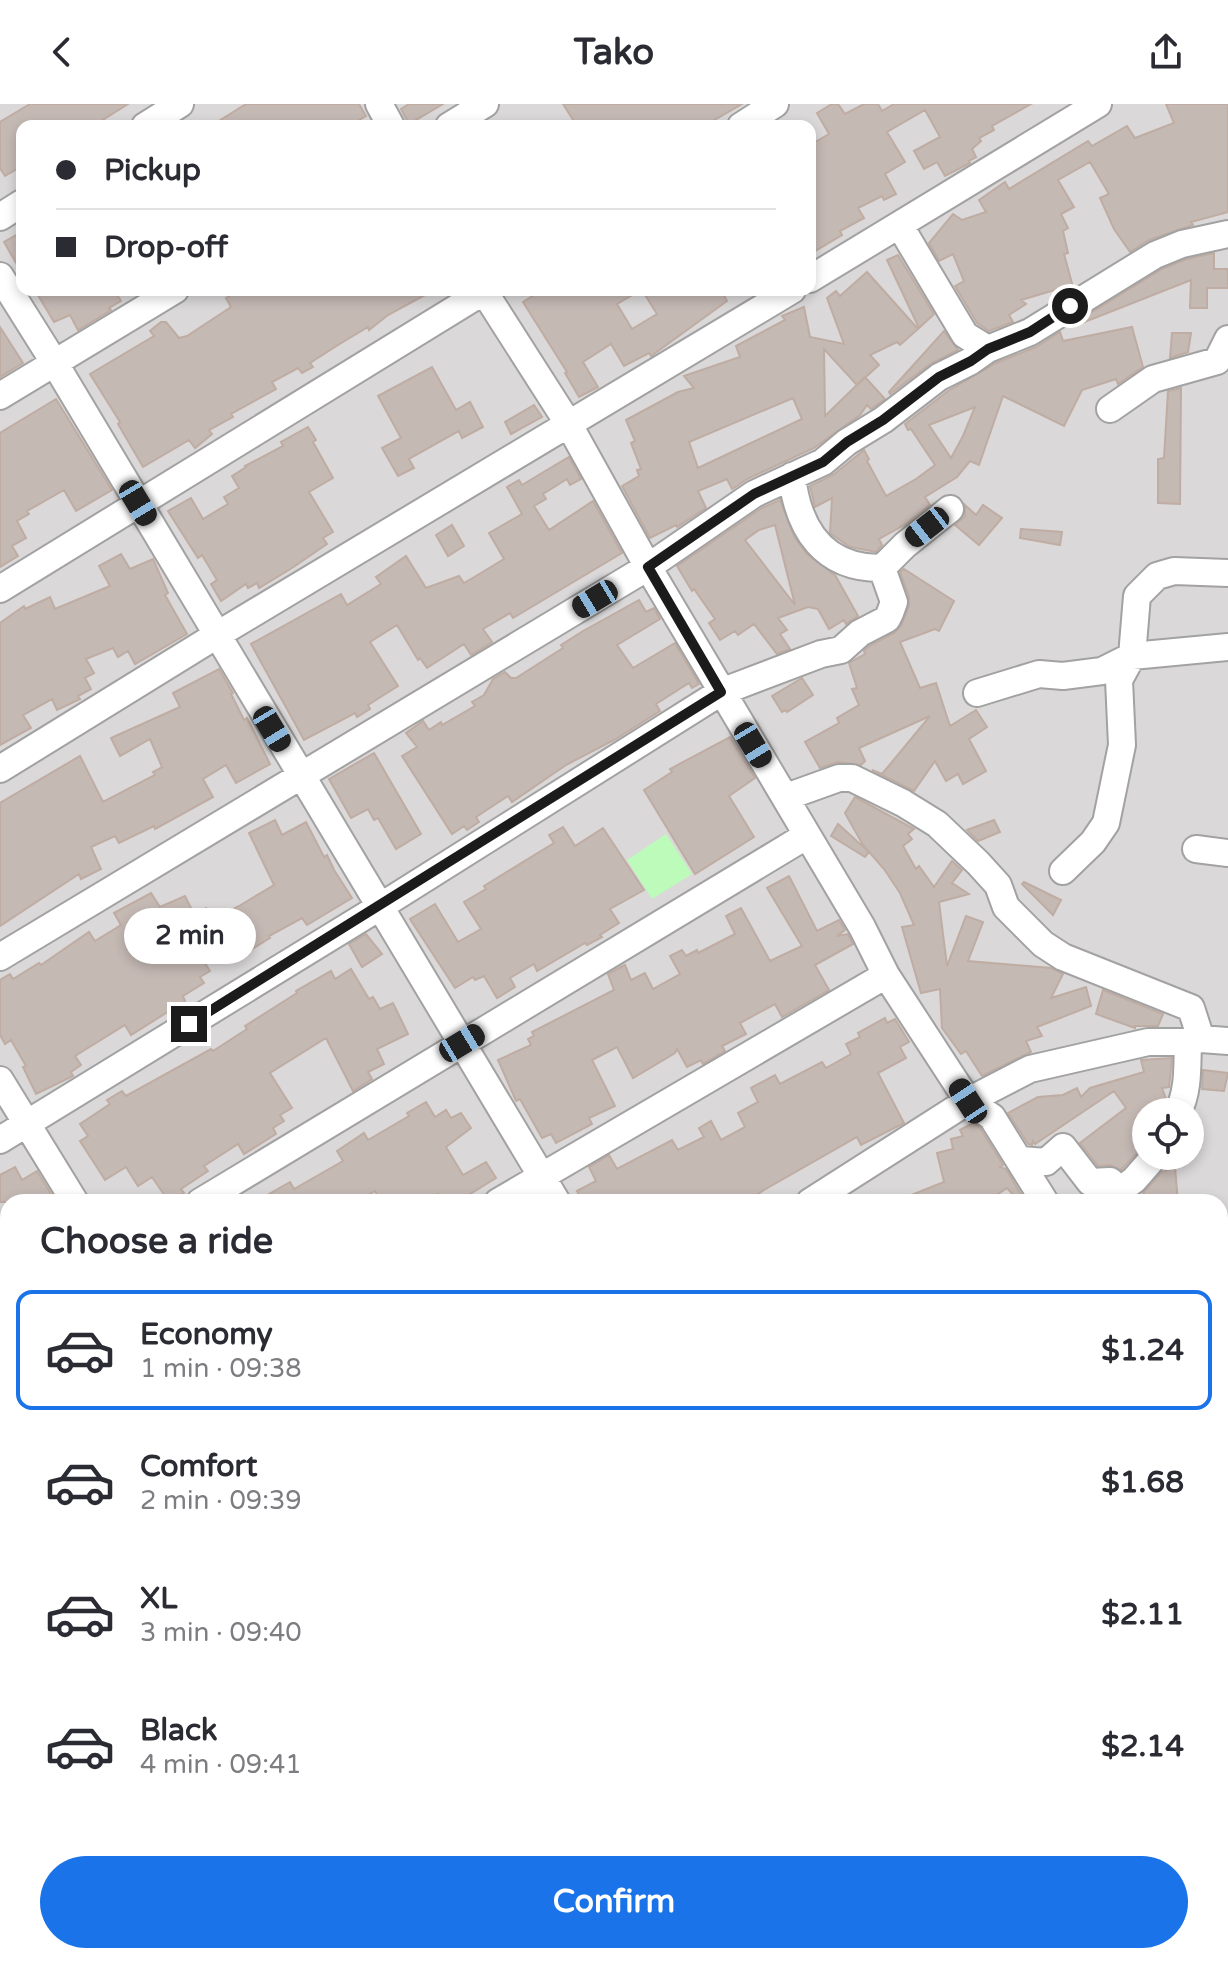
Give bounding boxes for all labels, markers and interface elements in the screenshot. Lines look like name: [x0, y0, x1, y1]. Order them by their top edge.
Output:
icon: back: [40, 30, 84, 74]
icon: share: [1144, 30, 1188, 74]
text: Tako: [574, 31, 654, 74]
text: Pickup: [104, 152, 201, 189]
text: Drop-off: [104, 229, 228, 266]
route start: [1052, 288, 1088, 324]
car: [115, 476, 161, 530]
car: [901, 503, 953, 551]
car: [568, 576, 622, 622]
car: [249, 702, 295, 756]
car: [730, 718, 776, 772]
callout: 2 min: [123, 908, 255, 964]
text: 2 min: [155, 920, 225, 951]
route end: [171, 1006, 207, 1042]
car: [435, 1020, 489, 1066]
car: [945, 1074, 991, 1128]
map controls: [1132, 1098, 1204, 1170]
button: locate: [1132, 1098, 1204, 1170]
text: Choose a ride: [40, 1220, 273, 1263]
icon: car: [44, 1314, 116, 1386]
text: Economy: [140, 1316, 273, 1353]
text: $1.24: [1101, 1332, 1184, 1369]
text: 1 min · 09:38: [140, 1353, 302, 1384]
icon: car: [44, 1446, 116, 1518]
text: Comfort: [140, 1448, 258, 1485]
text: $1.68: [1101, 1464, 1184, 1501]
text: 2 min · 09:39: [140, 1485, 302, 1516]
icon: car: [44, 1578, 116, 1650]
text: XL: [140, 1580, 177, 1617]
text: $2.11: [1101, 1596, 1184, 1633]
text: 3 min · 09:40: [140, 1617, 302, 1648]
icon: car: [44, 1710, 116, 1782]
text: Black: [140, 1712, 217, 1749]
text: $2.14: [1101, 1728, 1184, 1765]
text: 4 min · 09:41: [140, 1749, 302, 1780]
button: Confirm: [40, 1856, 1188, 1948]

